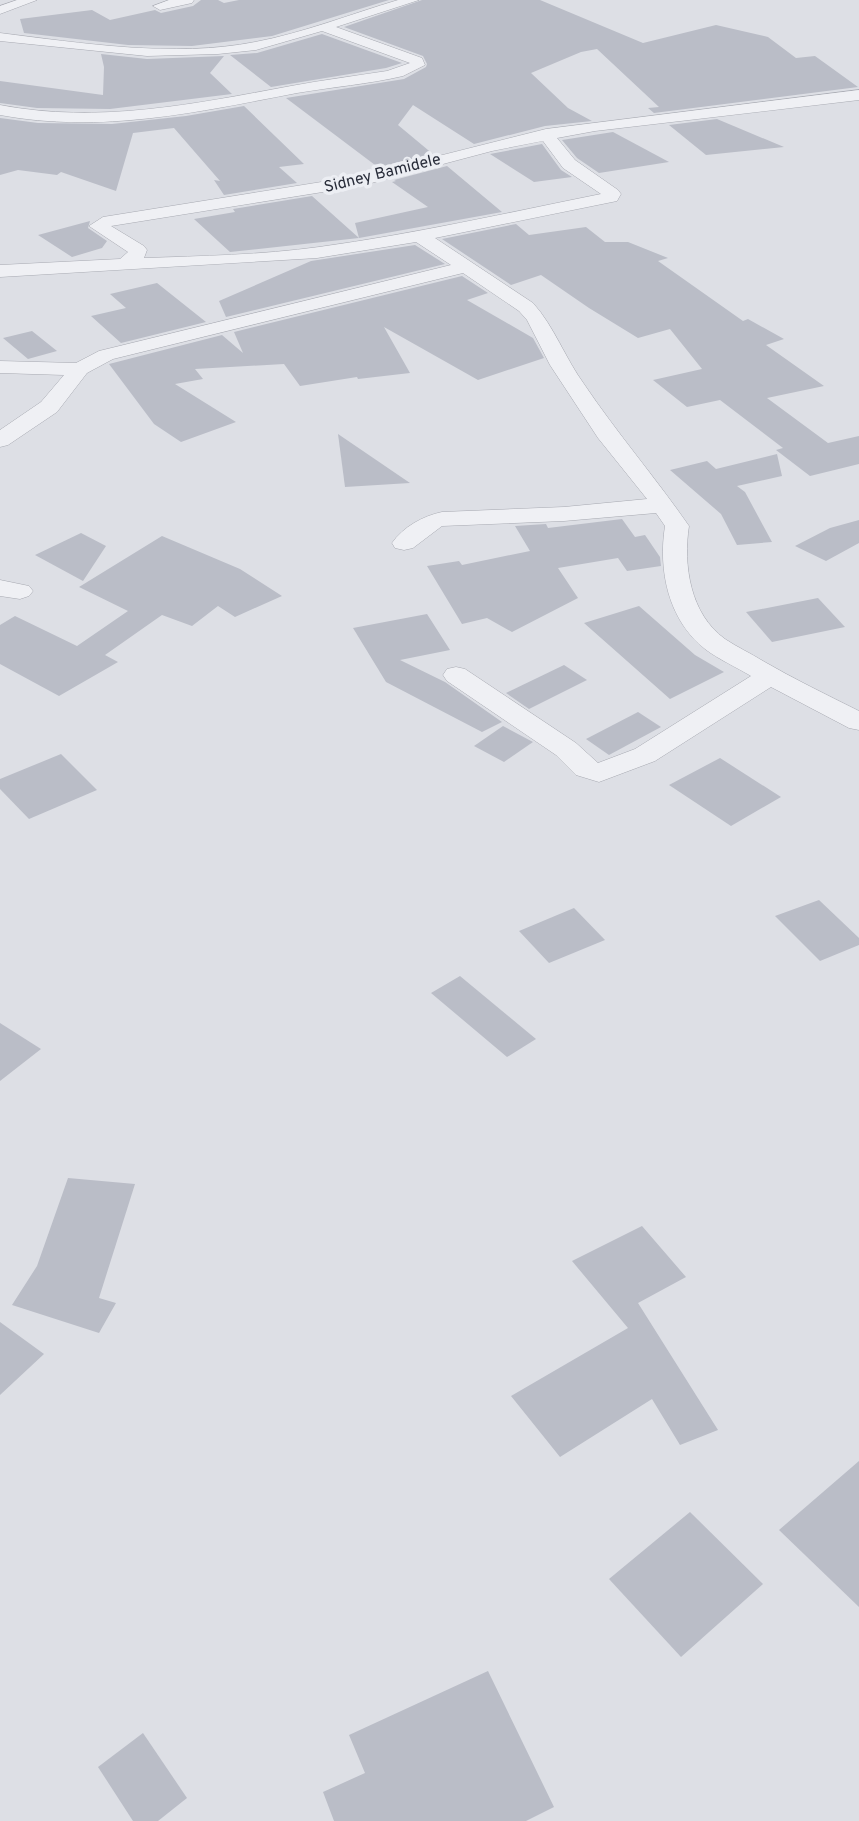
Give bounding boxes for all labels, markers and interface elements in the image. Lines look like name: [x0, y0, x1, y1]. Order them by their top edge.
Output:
street label: Sidney Bamidele: [322, 150, 443, 198]

